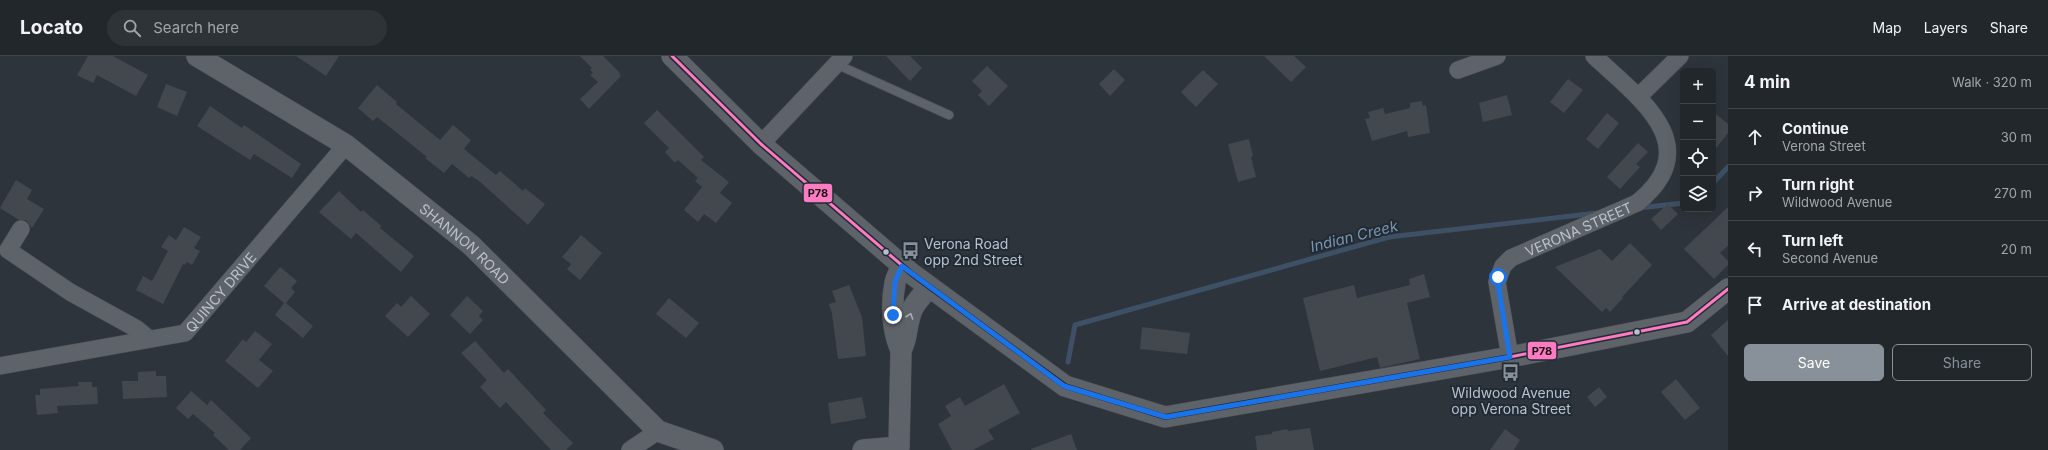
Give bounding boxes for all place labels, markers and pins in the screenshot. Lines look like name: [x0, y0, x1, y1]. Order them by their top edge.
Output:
place label: Verona Road opp 2nd Street: [924, 235, 1023, 268]
bus stop icon: Verona Road opp 2nd Street: [901, 241, 921, 261]
unlabelled marker: [881, 247, 891, 257]
unlabelled marker: [1632, 327, 1642, 337]
bus stop icon: Wildwood Avenue opp Verona Street: [1501, 362, 1521, 382]
place label: Wildwood Avenue opp Verona Street: [1451, 384, 1571, 417]

